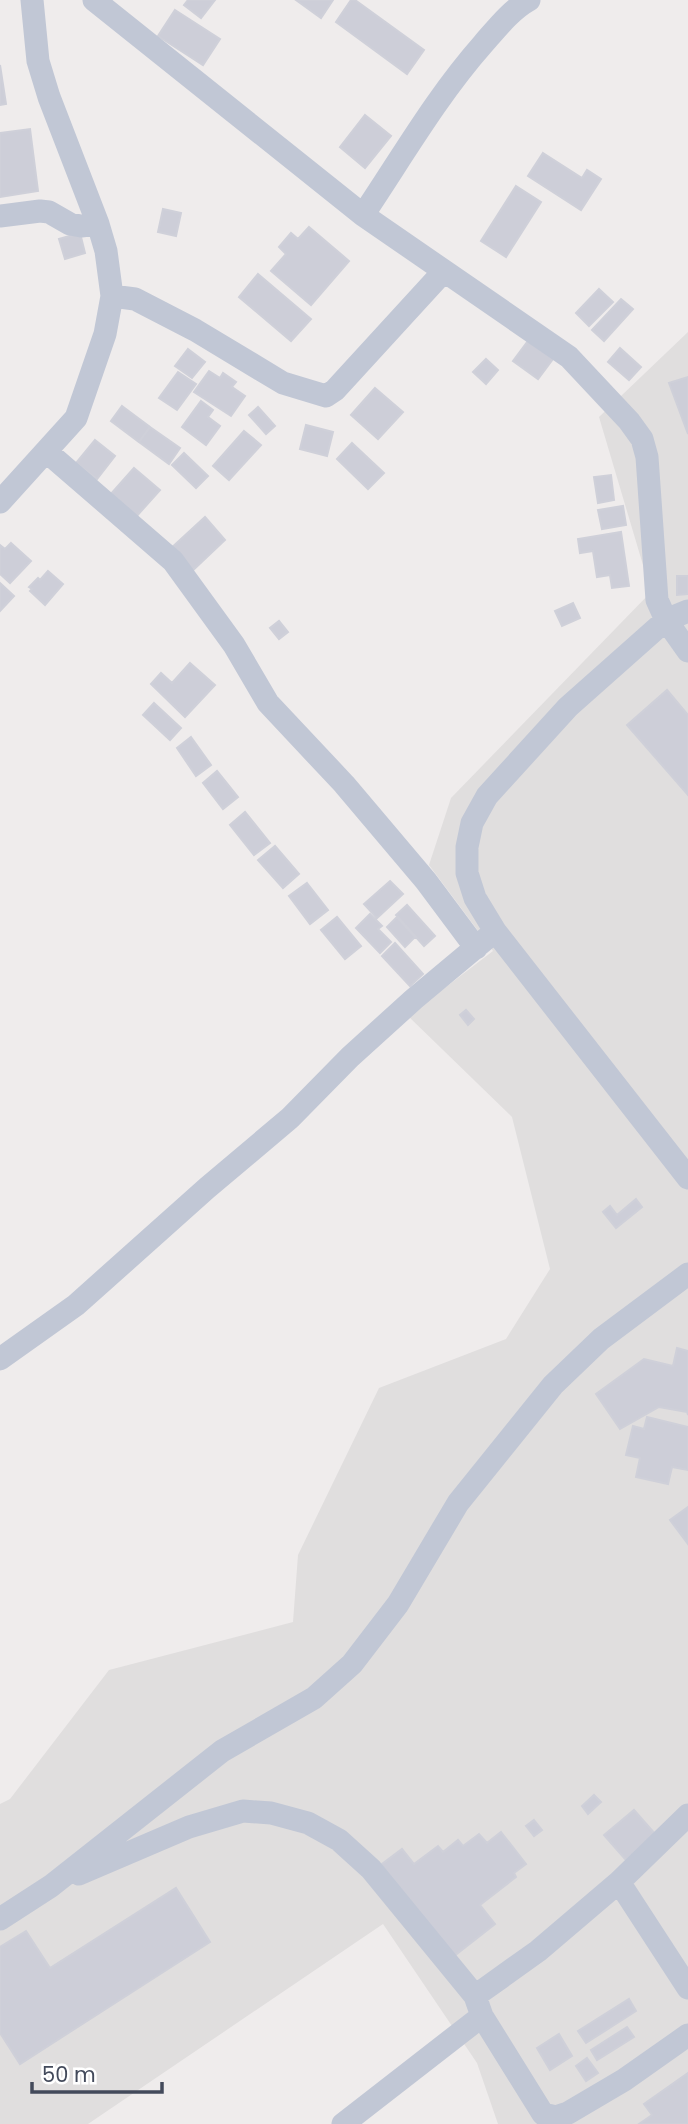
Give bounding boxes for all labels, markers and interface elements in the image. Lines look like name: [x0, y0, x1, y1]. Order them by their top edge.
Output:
scale bar: [32, 2050, 161, 2094]
text: 50 m: [42, 2060, 96, 2089]

